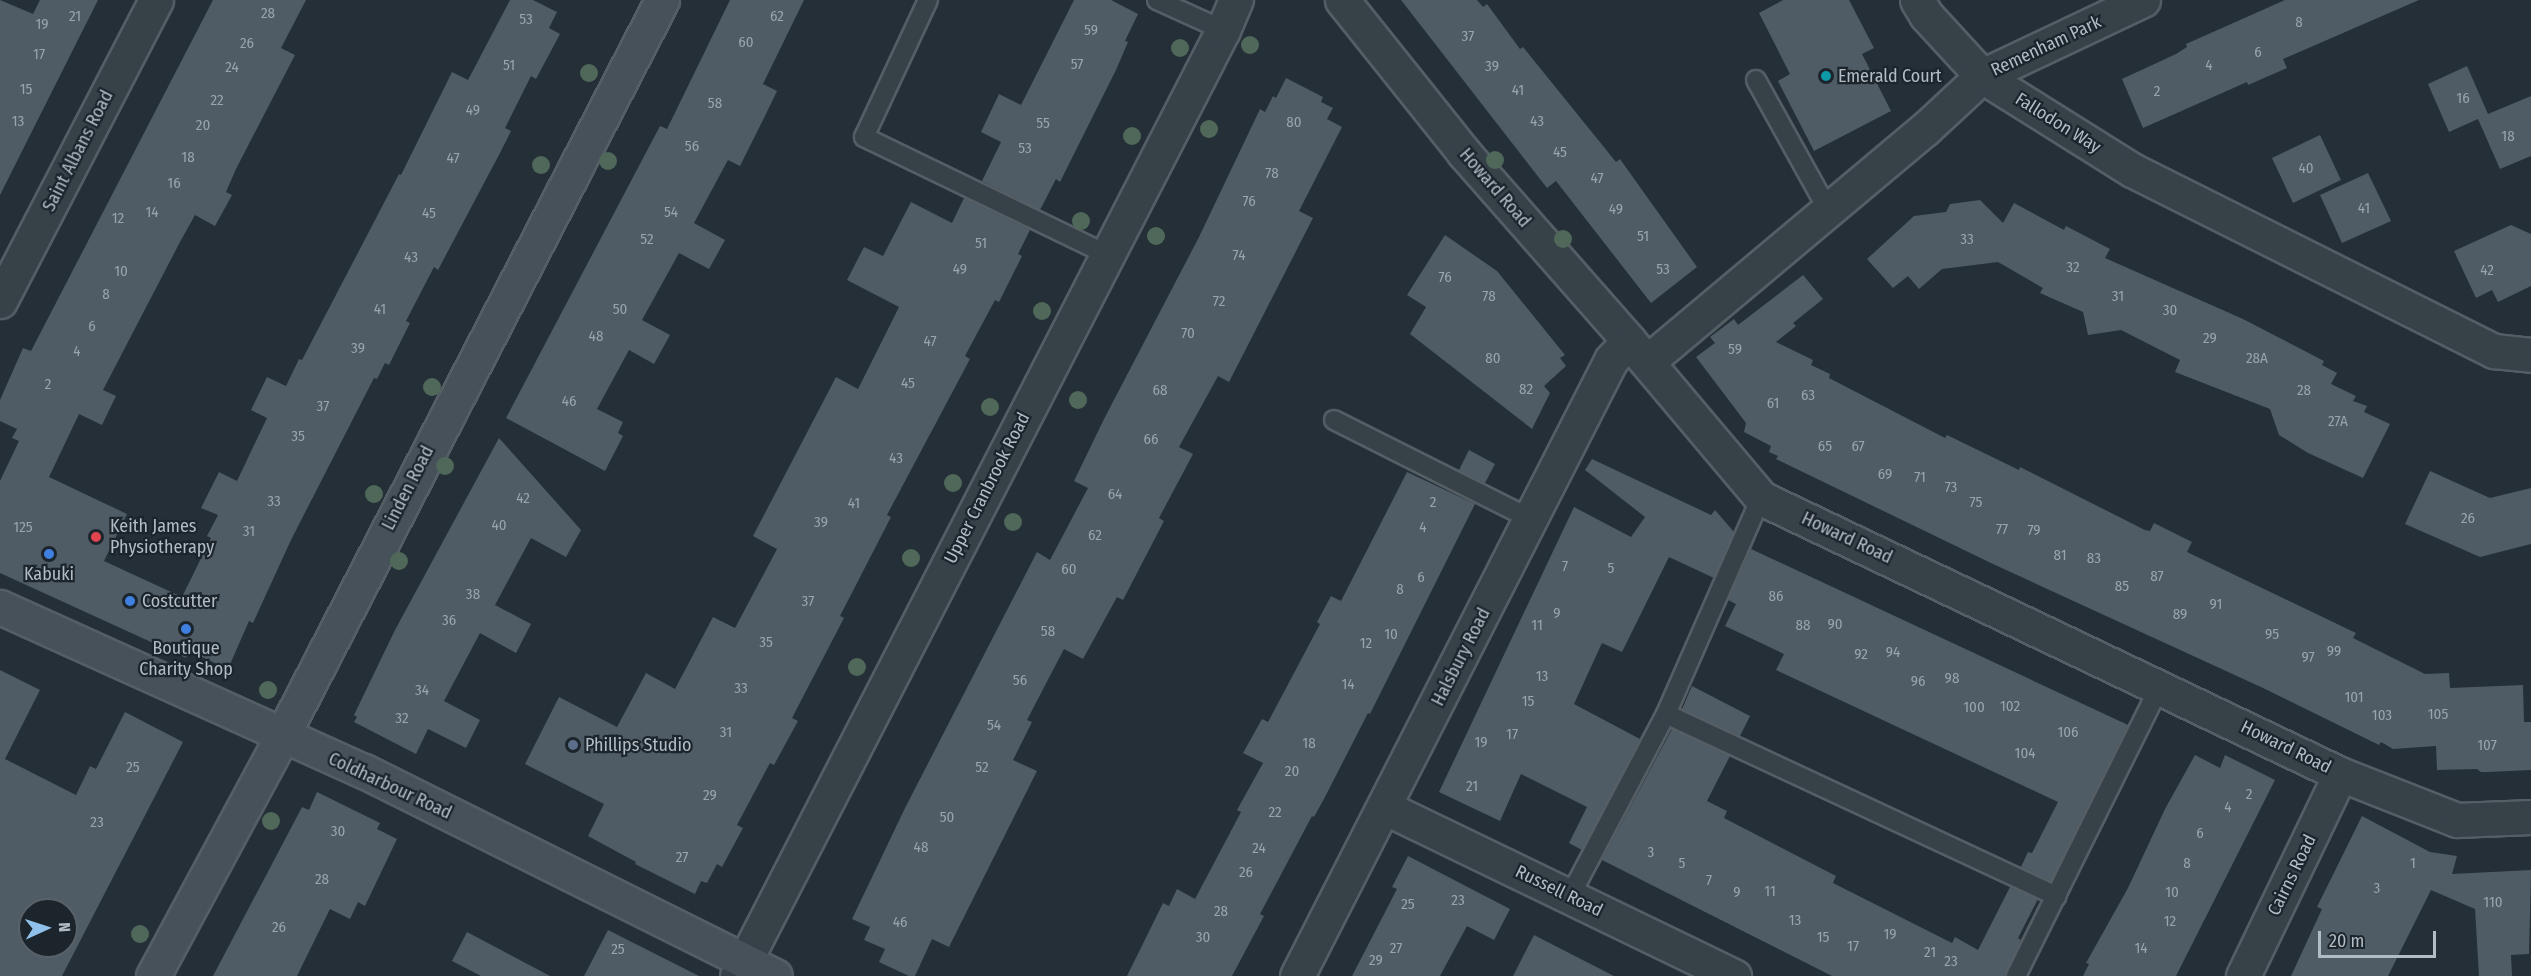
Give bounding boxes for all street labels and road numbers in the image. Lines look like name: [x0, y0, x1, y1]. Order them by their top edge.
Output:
street label: Remenham Park: [1988, 11, 2104, 81]
street label: Saint Albans Road: [38, 87, 118, 215]
street label: Fallodon Way: [2011, 88, 2105, 158]
street label: Howard Road: [1455, 144, 1535, 232]
street label: Upper Cranbrook Road: [940, 409, 1034, 567]
street label: Linden Road: [378, 442, 438, 534]
street label: Howard Road: [1798, 508, 1896, 568]
street label: Halsbury Road: [1427, 605, 1495, 709]
street label: Howard Road: [2237, 716, 2335, 778]
street label: Coldharbour Road: [325, 748, 455, 824]
street label: Cairns Road: [2263, 831, 2321, 919]
street label: Russell Road: [1512, 861, 1606, 921]

